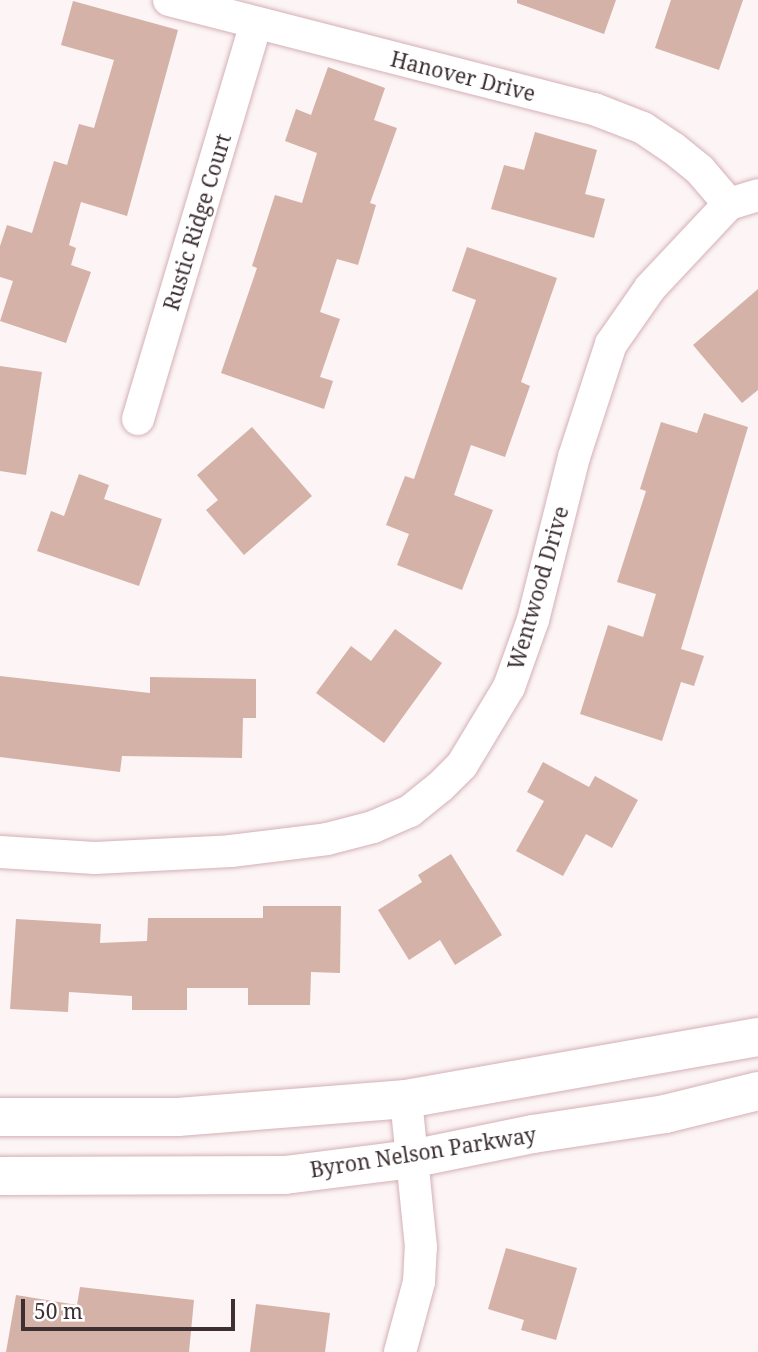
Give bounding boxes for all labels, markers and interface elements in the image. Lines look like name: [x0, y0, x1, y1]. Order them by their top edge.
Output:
street label: Hanover Drive: [388, 46, 538, 106]
street label: Rustic Ridge Court: [158, 131, 236, 313]
street label: Wentwood Drive: [503, 503, 573, 673]
street label: Byron Nelson Parkway: [308, 1122, 538, 1182]
scale bar: [24, 1286, 238, 1330]
text: 50 m: [34, 1297, 83, 1325]

